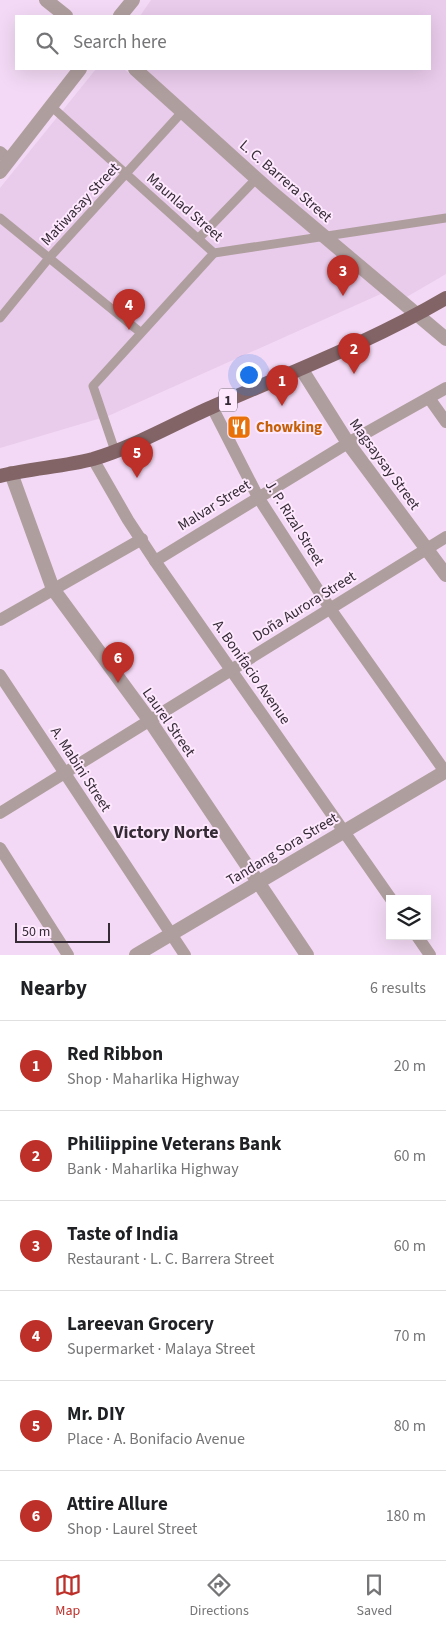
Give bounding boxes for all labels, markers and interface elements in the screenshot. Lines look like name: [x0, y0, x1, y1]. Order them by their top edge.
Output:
search box: [15, 15, 431, 70]
icon: search: [33, 29, 61, 57]
text: Search here: [73, 29, 167, 56]
street label: L. C. Barrera Street: [235, 135, 336, 227]
street label: Matiwasay Street: [36, 158, 124, 251]
street label: Maunlad Street: [142, 168, 227, 247]
pin: 3: [327, 255, 359, 296]
pin: 4: [113, 289, 145, 330]
pin: 2: [338, 333, 370, 374]
your location: [236, 362, 262, 388]
pin: 1: [266, 365, 298, 406]
road number: 1: [219, 388, 237, 412]
restaurant icon: Chowking: [226, 414, 252, 440]
street label: Magsaysay Street: [344, 414, 425, 514]
place label: Chowking: [256, 417, 322, 438]
pin: 5: [121, 437, 153, 478]
street label: Malvar Street: [174, 475, 255, 536]
street label: J. P. Rizal Street: [260, 476, 329, 570]
street label: Doña Aurora Street: [248, 566, 360, 647]
street label: A. Bonifacio Avenue: [208, 616, 296, 729]
pin: 6: [102, 642, 134, 683]
street label: Laurel Street: [137, 684, 200, 761]
street label: A. Mabini Street: [45, 723, 116, 816]
street label: Tandang Sora Street: [223, 808, 342, 891]
district label: Victory Norte: [112, 820, 219, 845]
map controls: [386, 895, 431, 940]
button: layers: [386, 895, 431, 940]
scale bar: [15, 920, 110, 943]
text: 50 m: [22, 922, 50, 942]
text: Nearby: [20, 973, 87, 1003]
text: 6 results: [370, 977, 426, 999]
text: Red Ribbon: [67, 1041, 163, 1068]
text: 1: [32, 1055, 40, 1077]
text: 20 m: [394, 1055, 426, 1077]
text: Shop · Maharlika Highway: [67, 1068, 239, 1090]
text: Philiippine Veterans Bank: [67, 1131, 281, 1158]
text: 2: [32, 1145, 40, 1167]
text: 60 m: [394, 1145, 426, 1167]
text: Bank · Maharlika Highway: [67, 1158, 239, 1180]
text: Taste of India: [67, 1221, 178, 1248]
text: 3: [32, 1235, 40, 1257]
text: 60 m: [394, 1235, 426, 1257]
text: Restaurant · L. C. Barrera Street: [67, 1248, 274, 1270]
text: Lareevan Grocery: [67, 1311, 214, 1338]
text: 4: [32, 1325, 40, 1347]
text: 70 m: [394, 1325, 426, 1347]
text: Supermarket · Malaya Street: [67, 1338, 255, 1360]
text: Mr. DIY: [67, 1401, 125, 1428]
text: 5: [32, 1415, 40, 1437]
text: 80 m: [394, 1415, 426, 1437]
text: Place · A. Bonifacio Avenue: [67, 1428, 245, 1450]
text: Attire Allure: [67, 1491, 168, 1518]
text: 6: [32, 1505, 40, 1527]
text: 180 m: [386, 1505, 426, 1527]
text: Shop · Laurel Street: [67, 1518, 197, 1540]
tab: Map: [54, 1571, 82, 1621]
tab: Directions: [190, 1571, 249, 1621]
tab: Saved: [356, 1571, 392, 1621]

